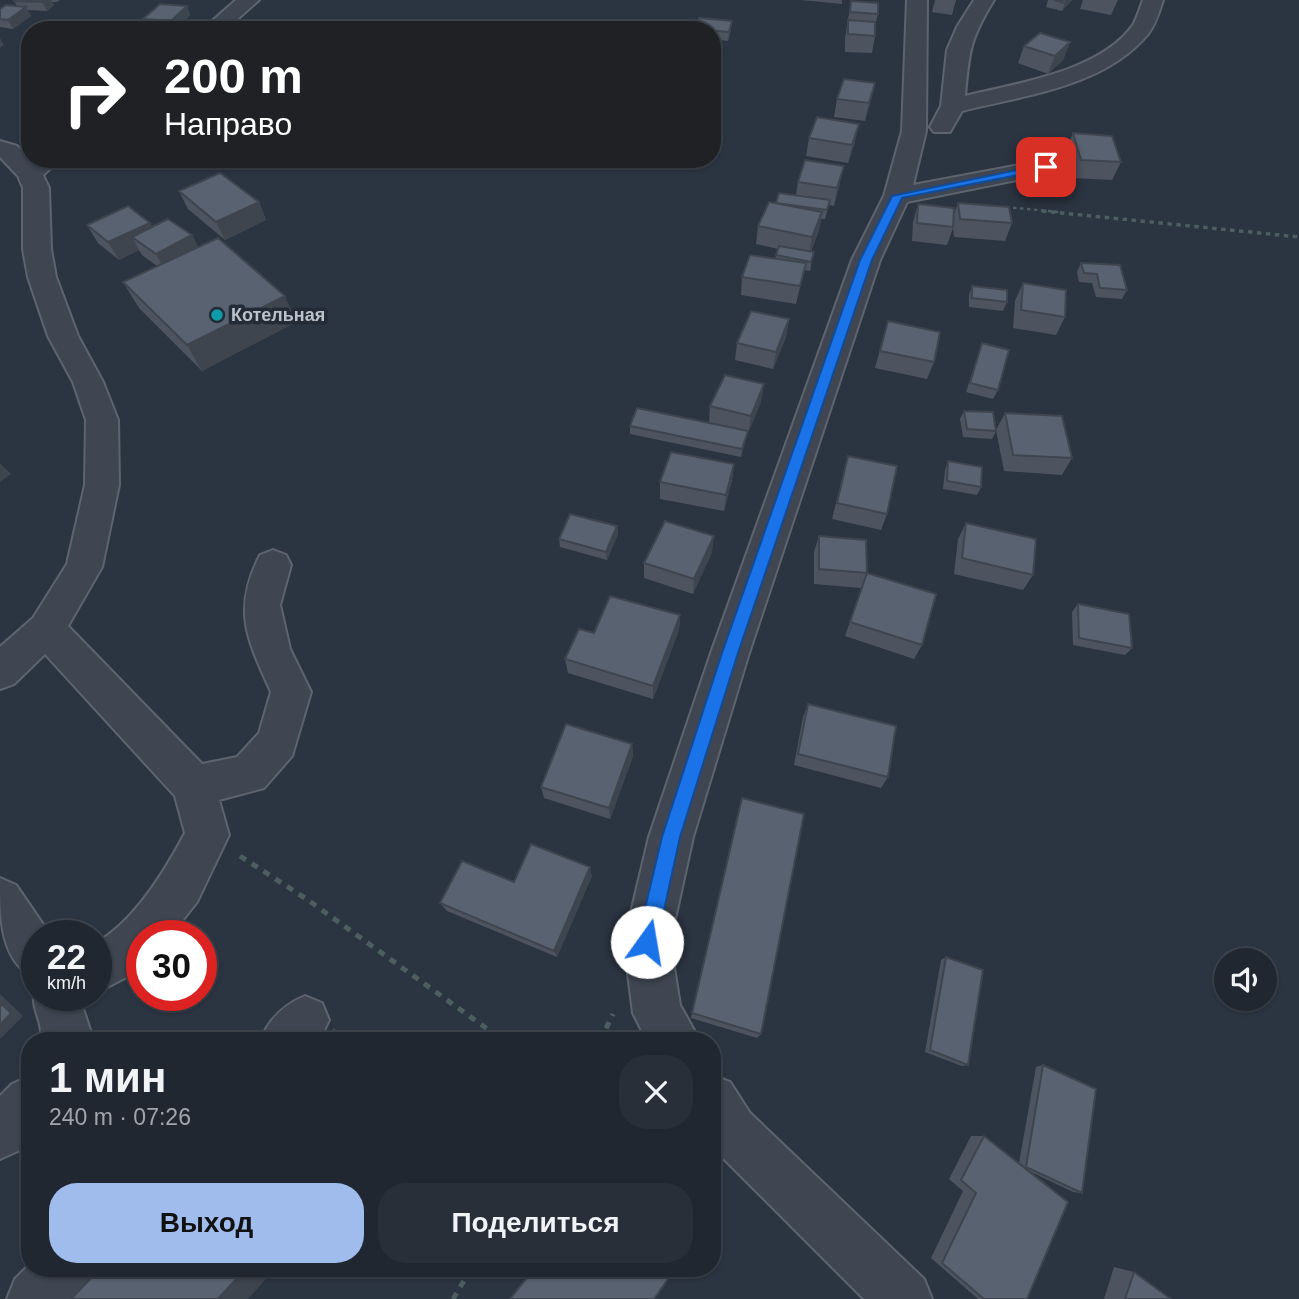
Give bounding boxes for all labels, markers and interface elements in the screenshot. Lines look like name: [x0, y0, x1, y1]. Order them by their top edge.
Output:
icon: right: [49, 49, 140, 140]
text: 200 m: [164, 49, 303, 103]
text: Направо: [164, 106, 292, 142]
pin: [1016, 137, 1076, 197]
icon: arrive: [1027, 148, 1065, 186]
place label: Котельная: [231, 305, 325, 325]
marker: Котельная: [209, 307, 225, 323]
position arrow: [610, 905, 684, 979]
speed limit sign: 30: [126, 920, 217, 1011]
text: 22: [47, 937, 86, 976]
map controls: [1214, 948, 1277, 1011]
button: sound: [1214, 948, 1277, 1011]
text: km/h: [47, 973, 86, 993]
text: 1 мин: [49, 1054, 166, 1101]
button: close: [619, 1055, 693, 1129]
text: 240 m · 07:26: [49, 1104, 191, 1130]
button: Выход: [49, 1183, 364, 1263]
button: Поделиться: [378, 1183, 693, 1263]

